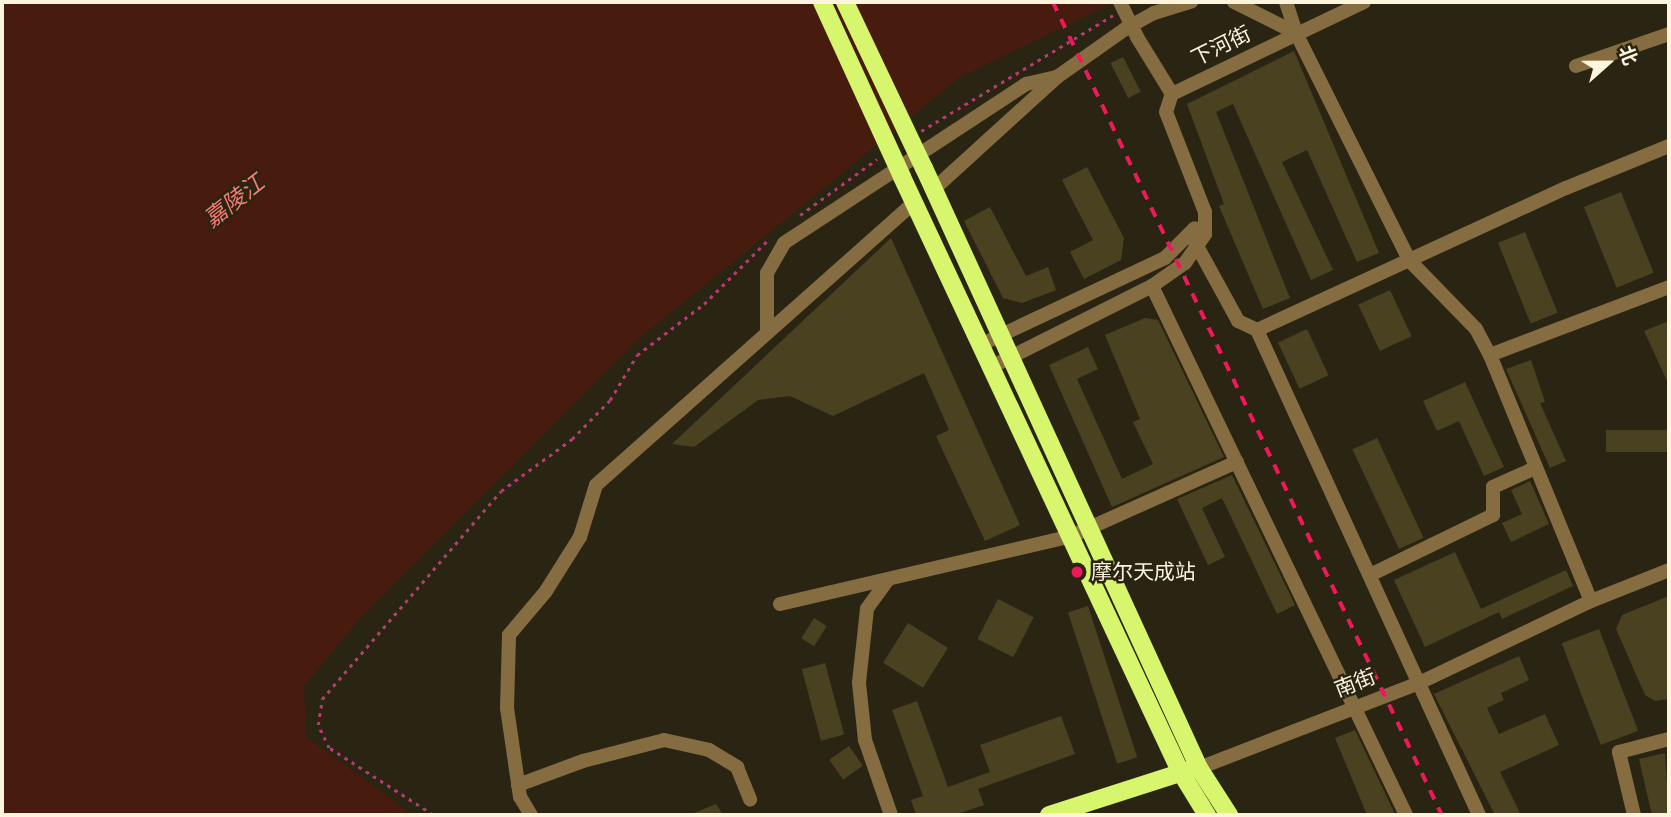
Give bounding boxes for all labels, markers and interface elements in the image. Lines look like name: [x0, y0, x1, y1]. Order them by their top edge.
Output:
street label: 下河街: [1187, 21, 1255, 71]
north arrow: [1573, 28, 1643, 98]
text: 北: [1614, 42, 1642, 68]
water label: 嘉陵江: [198, 169, 270, 233]
place label: 摩尔天成站: [1091, 559, 1196, 585]
marker: 摩尔天成站: [1069, 564, 1085, 580]
street label: 南街: [1331, 664, 1379, 702]

